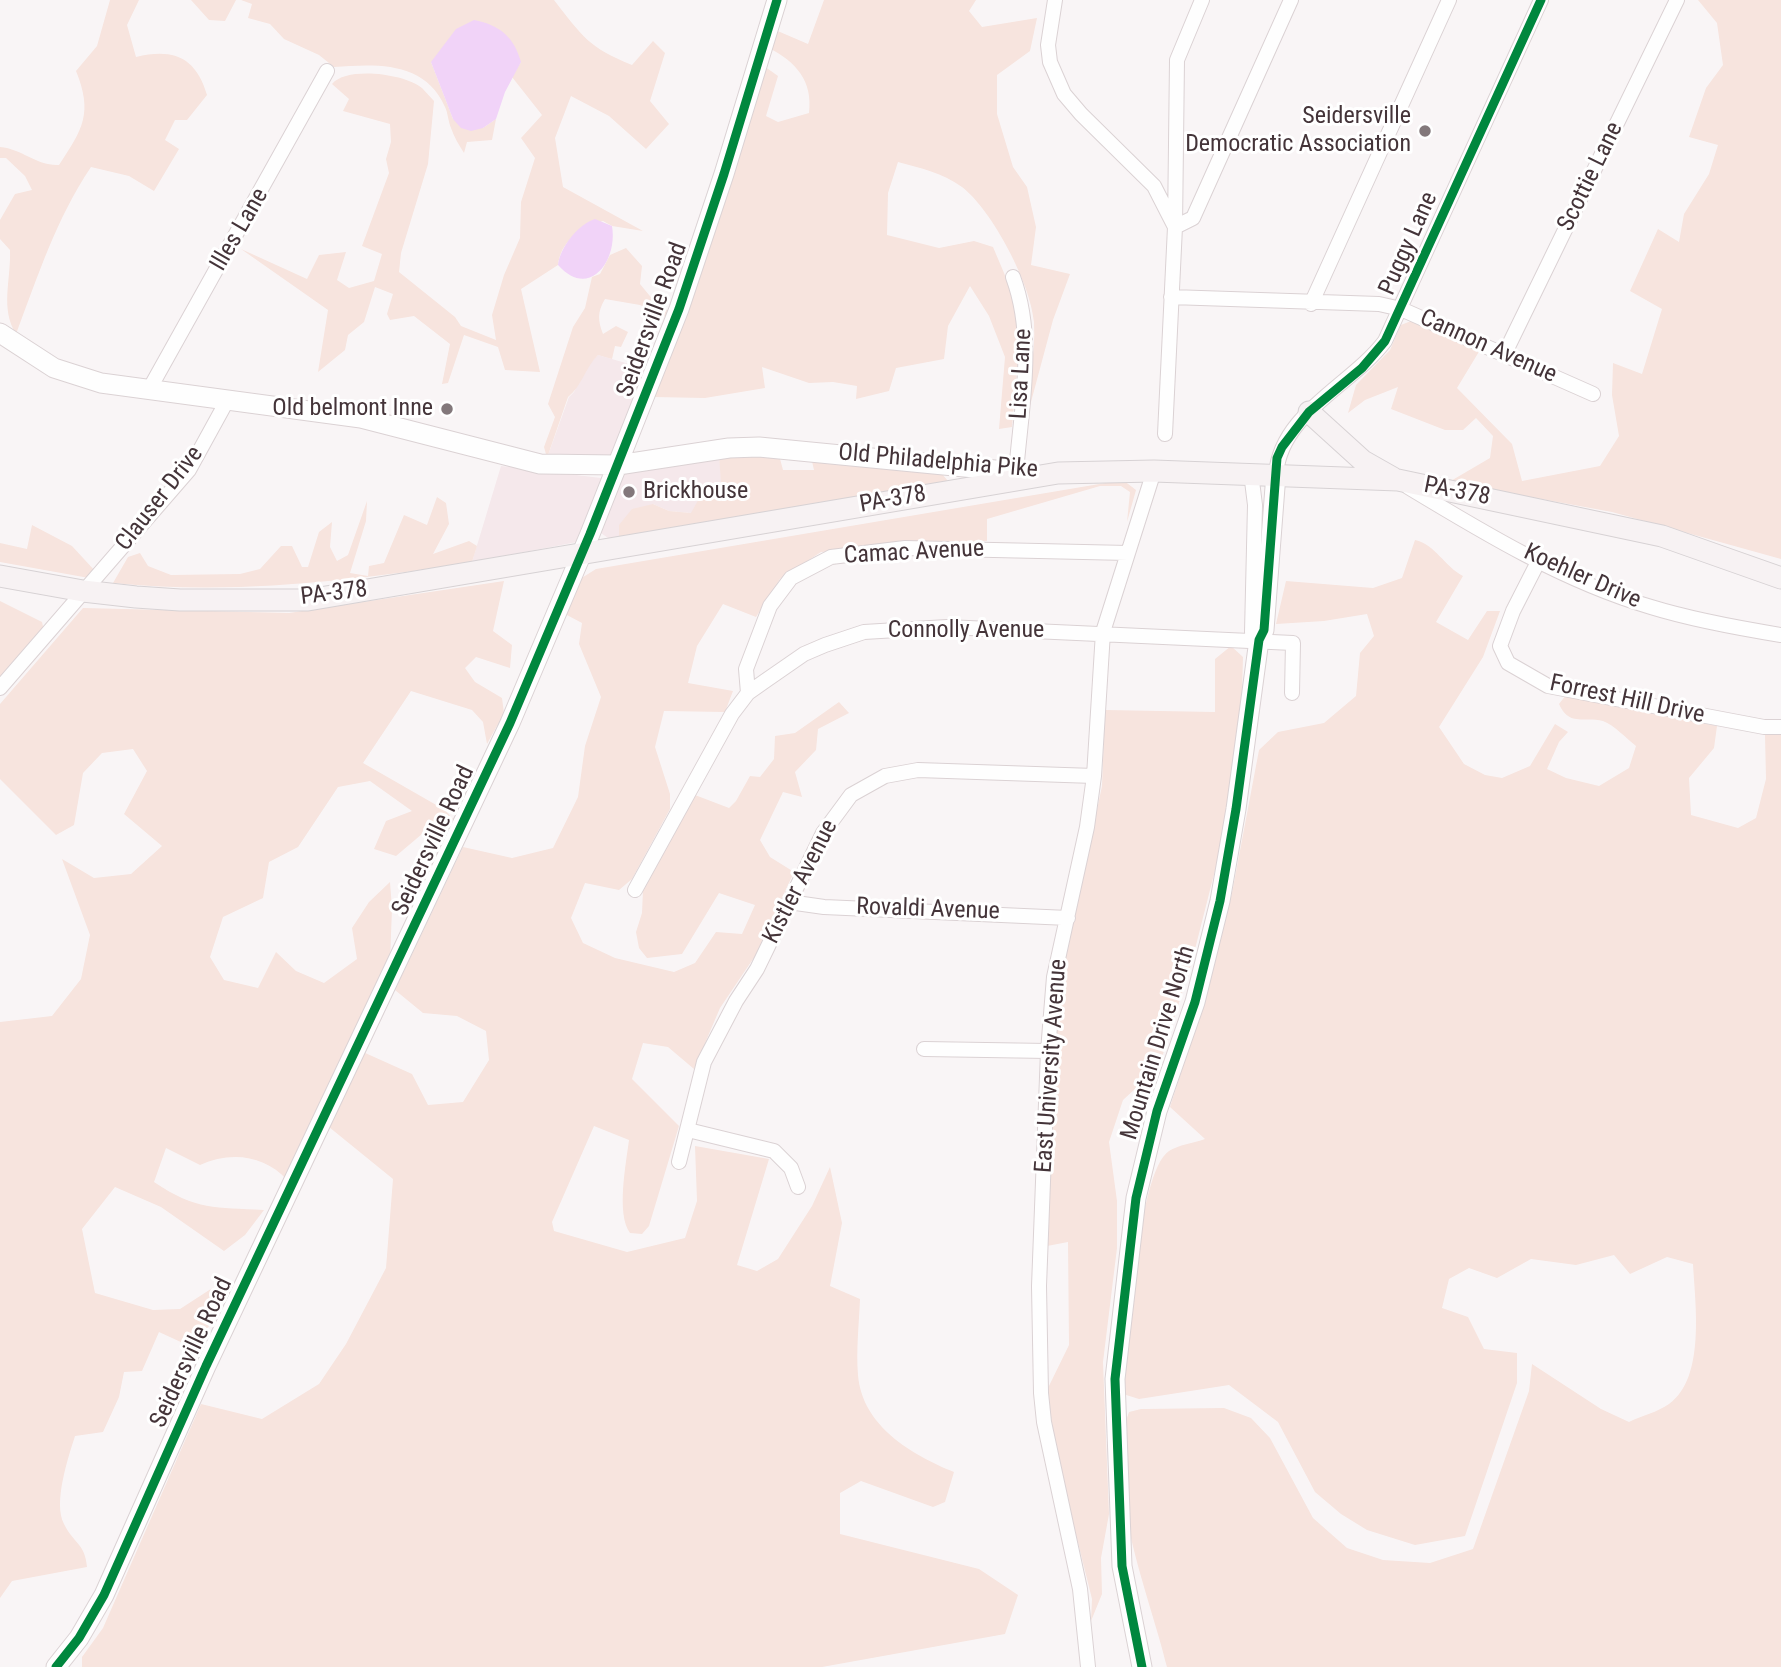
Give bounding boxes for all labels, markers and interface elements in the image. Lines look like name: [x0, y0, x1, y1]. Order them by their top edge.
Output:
place label: Seidersville Democratic Association: [1185, 103, 1411, 159]
street label: Scottie Lane: [1552, 118, 1630, 236]
marker: Seidersville Democratic Association: [1417, 123, 1433, 139]
street label: Illes Lane: [205, 184, 275, 276]
street label: Puggy Lane: [1374, 188, 1444, 300]
street label: Seidersville Road: [612, 239, 694, 401]
street label: Cannon Avenue: [1415, 304, 1561, 390]
street label: Lisa Lane: [1005, 328, 1039, 420]
place label: Old belmont Inne: [272, 395, 433, 423]
marker: Old belmont Inne: [439, 401, 455, 417]
street label: Old Philadelphia Pike: [837, 439, 1039, 485]
street label: Clauser Drive: [110, 441, 210, 557]
street label: PA-378: [1421, 471, 1493, 513]
place label: Brickhouse: [643, 478, 748, 506]
street label: PA-378: [857, 480, 929, 520]
marker: Brickhouse: [621, 484, 637, 500]
street label: Camac Avenue: [843, 535, 985, 571]
street label: Koehler Drive: [1519, 538, 1645, 616]
street label: PA-378: [299, 576, 369, 612]
street label: Connolly Avenue: [888, 617, 1044, 645]
street label: Forrest Hill Drive: [1547, 670, 1707, 730]
street label: Seidersville Road: [387, 761, 481, 921]
street label: Kistler Avenue: [757, 815, 845, 949]
street label: Rovaldi Avenue: [856, 893, 1000, 927]
street label: Mountain Drive North: [1116, 942, 1202, 1144]
street label: East University Avenue: [1030, 958, 1074, 1174]
street label: Seidersville Road: [145, 1273, 239, 1433]

